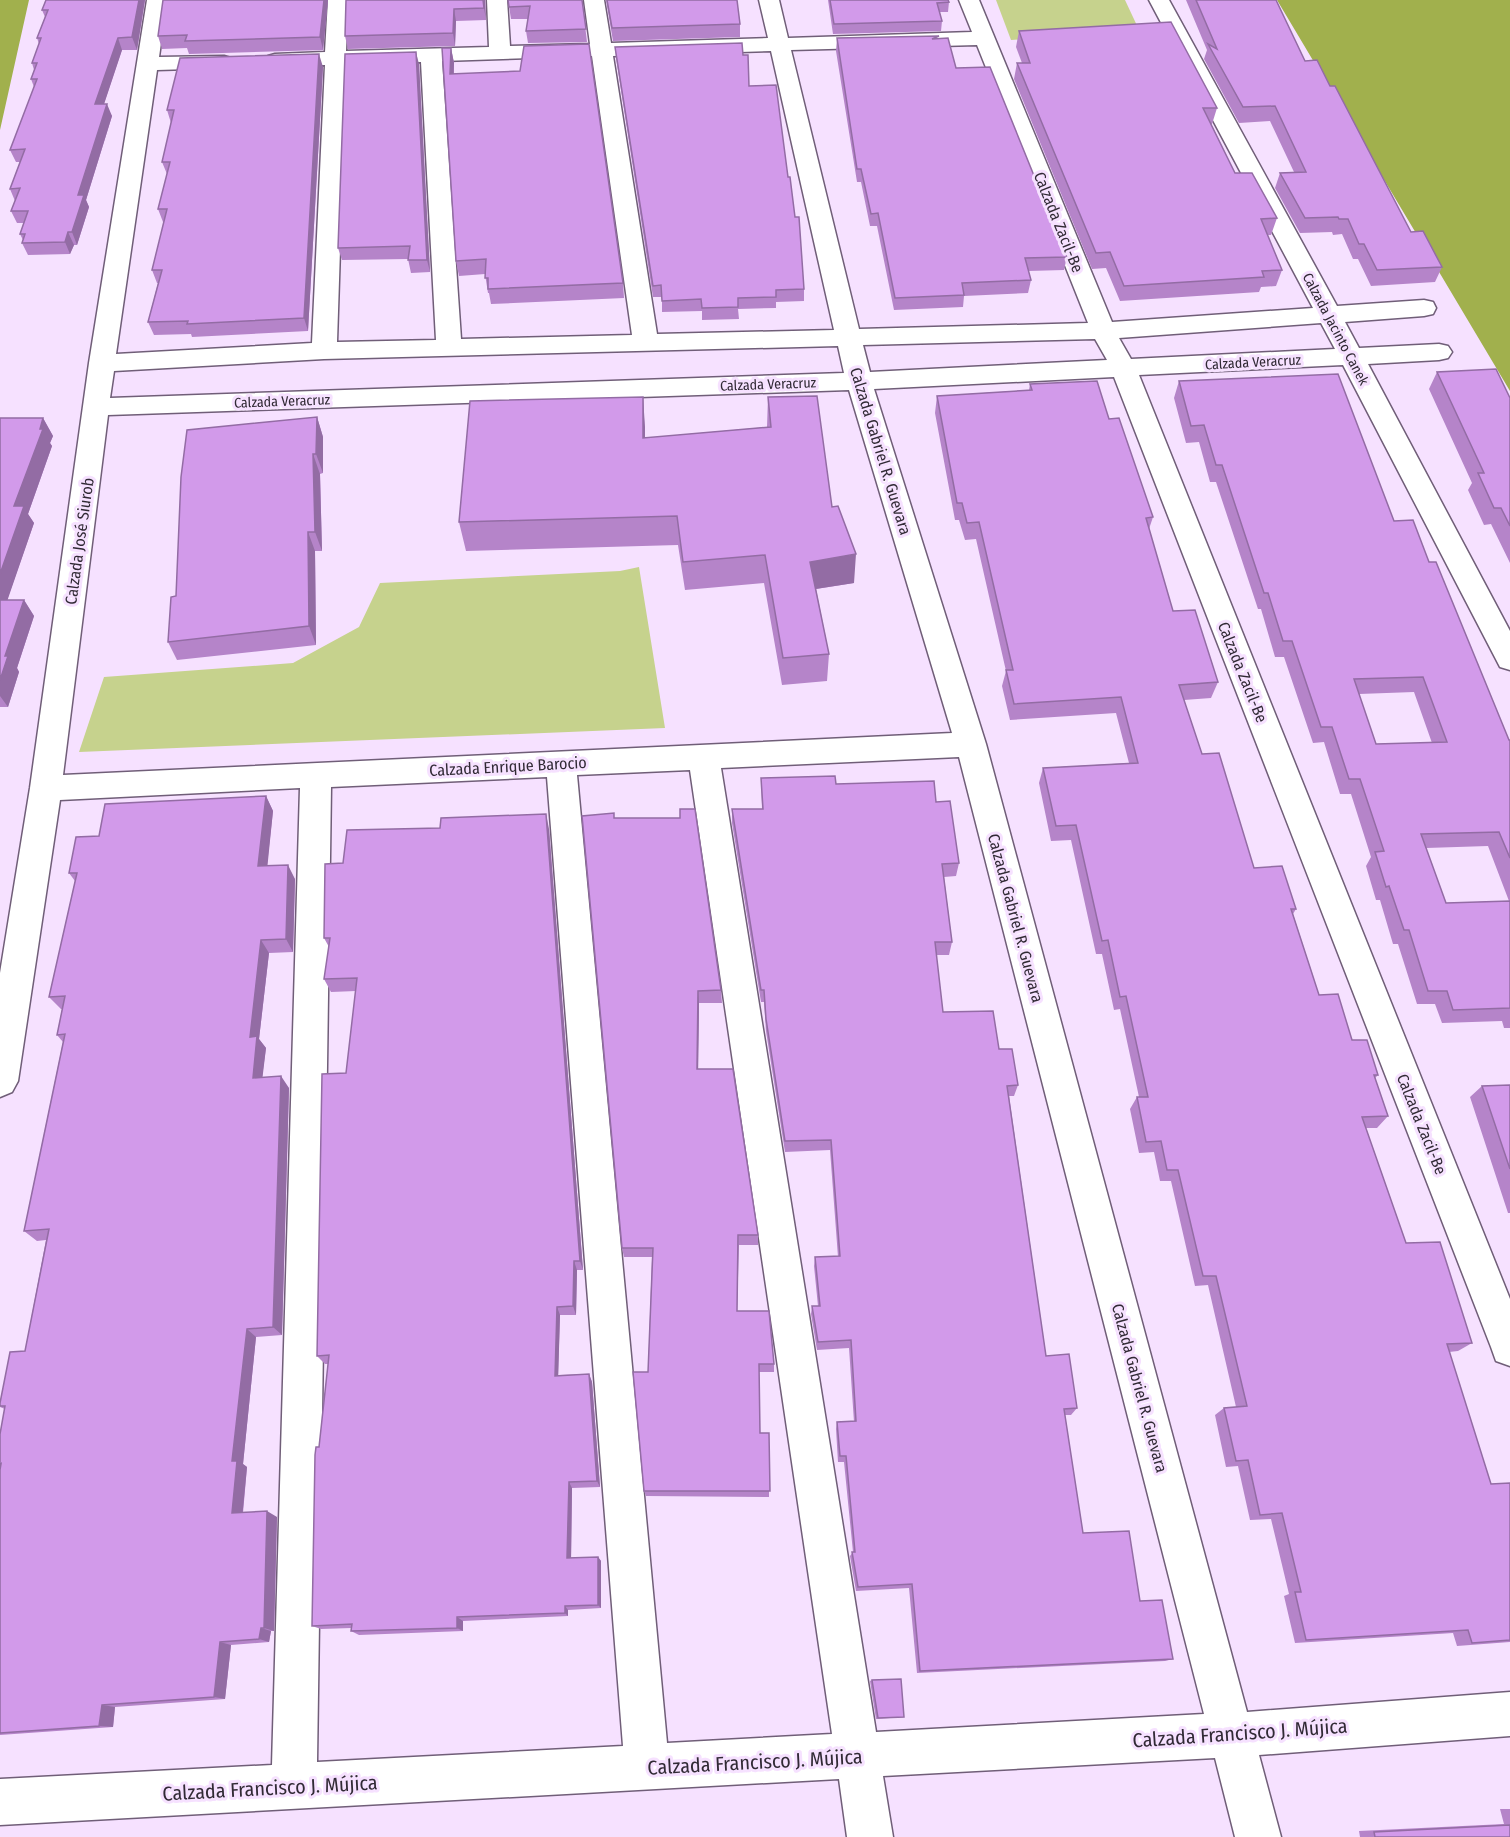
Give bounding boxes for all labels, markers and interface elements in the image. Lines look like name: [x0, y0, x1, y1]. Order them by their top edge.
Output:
street label: Calzada Zacil-Be: [1030, 169, 1087, 275]
street label: Calzada Jacinto Canek: [1299, 270, 1373, 389]
street label: Calzada Veracruz: [1205, 351, 1302, 374]
street label: Calzada Gabriel R. Guevara: [846, 365, 915, 537]
street label: Calzada Veracruz: [720, 374, 817, 395]
street label: Calzada Veracruz: [234, 391, 331, 412]
street label: Calzada José Siurob: [61, 476, 98, 606]
street label: Calzada Zacil-Be: [1214, 619, 1271, 725]
street label: Calzada Enrique Barocio: [429, 753, 587, 780]
street label: Calzada Gabriel R. Guevara: [984, 832, 1047, 1005]
street label: Calzada Zacil-Be: [1393, 1071, 1450, 1177]
street label: Calzada Gabriel R. Guevara: [1108, 1302, 1171, 1475]
street label: Calzada Francisco J. Mújica: [1132, 1714, 1348, 1752]
street label: Calzada Francisco J. Mújica: [647, 1744, 863, 1780]
street label: Calzada Francisco J. Mújica: [162, 1770, 378, 1806]

